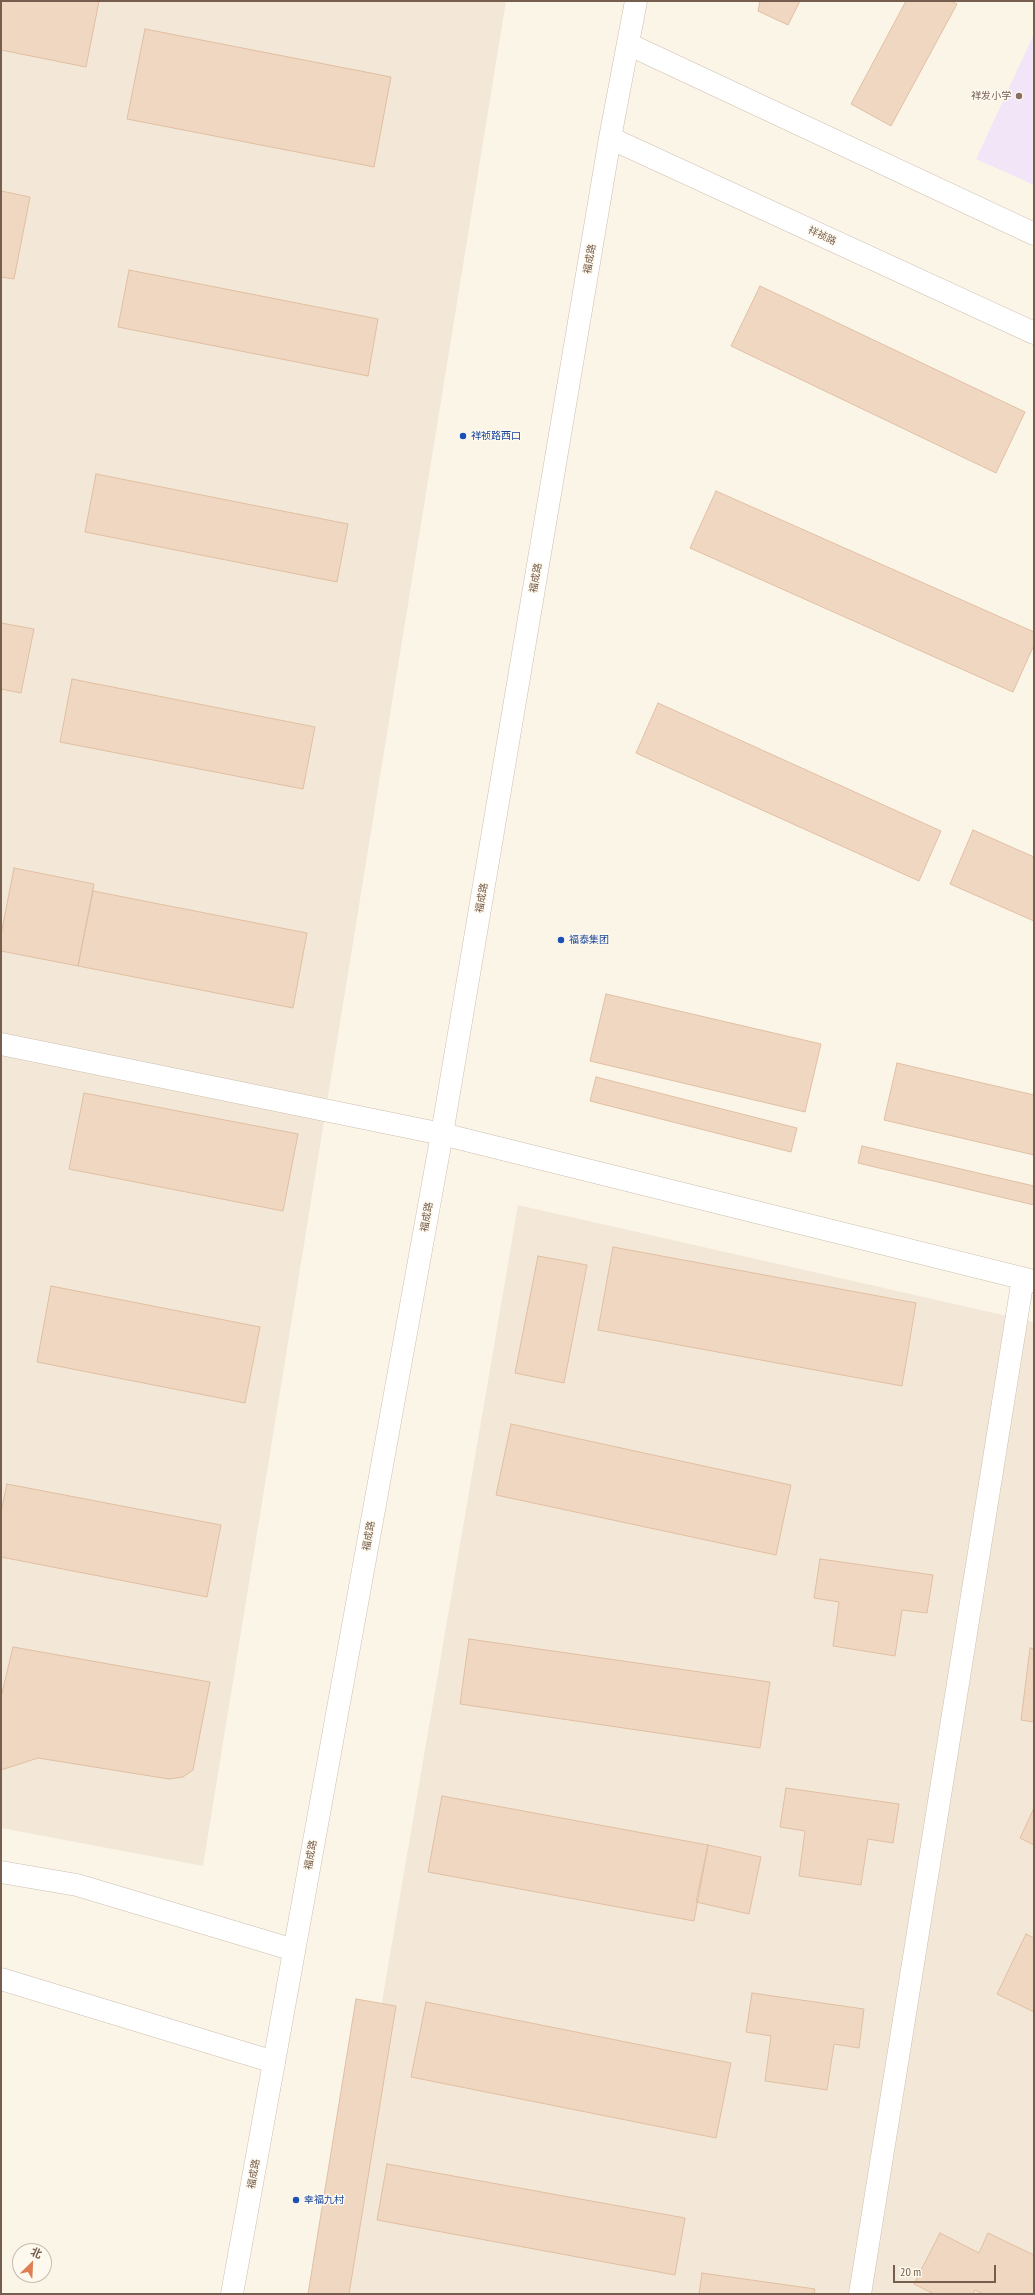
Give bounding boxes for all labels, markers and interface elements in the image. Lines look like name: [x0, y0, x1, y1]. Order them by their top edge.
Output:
place label: 祥发小学: [971, 90, 1011, 102]
marker: 祥发小学: [1014, 91, 1024, 101]
street label: 祥祯路: [806, 224, 838, 248]
street label: 福成路: [581, 243, 599, 275]
place label: 祥祯路西口: [471, 430, 521, 442]
marker: 祥祯路西口: [458, 431, 468, 441]
street label: 福成路: [527, 562, 545, 594]
street label: 福成路: [473, 882, 491, 914]
place label: 福泰集团: [569, 934, 609, 946]
marker: 福泰集团: [556, 935, 566, 945]
street label: 福成路: [418, 1201, 436, 1233]
street label: 福成路: [360, 1520, 378, 1552]
street label: 福成路: [302, 1839, 320, 1871]
street label: 福成路: [245, 2158, 263, 2190]
place label: 幸福九村: [304, 2194, 344, 2206]
marker: 幸福九村: [291, 2195, 301, 2205]
north arrow: [12, 2243, 52, 2283]
text: 北: [29, 2244, 44, 2262]
scale bar: [895, 2257, 998, 2283]
text: 20 m: [900, 2264, 921, 2279]

